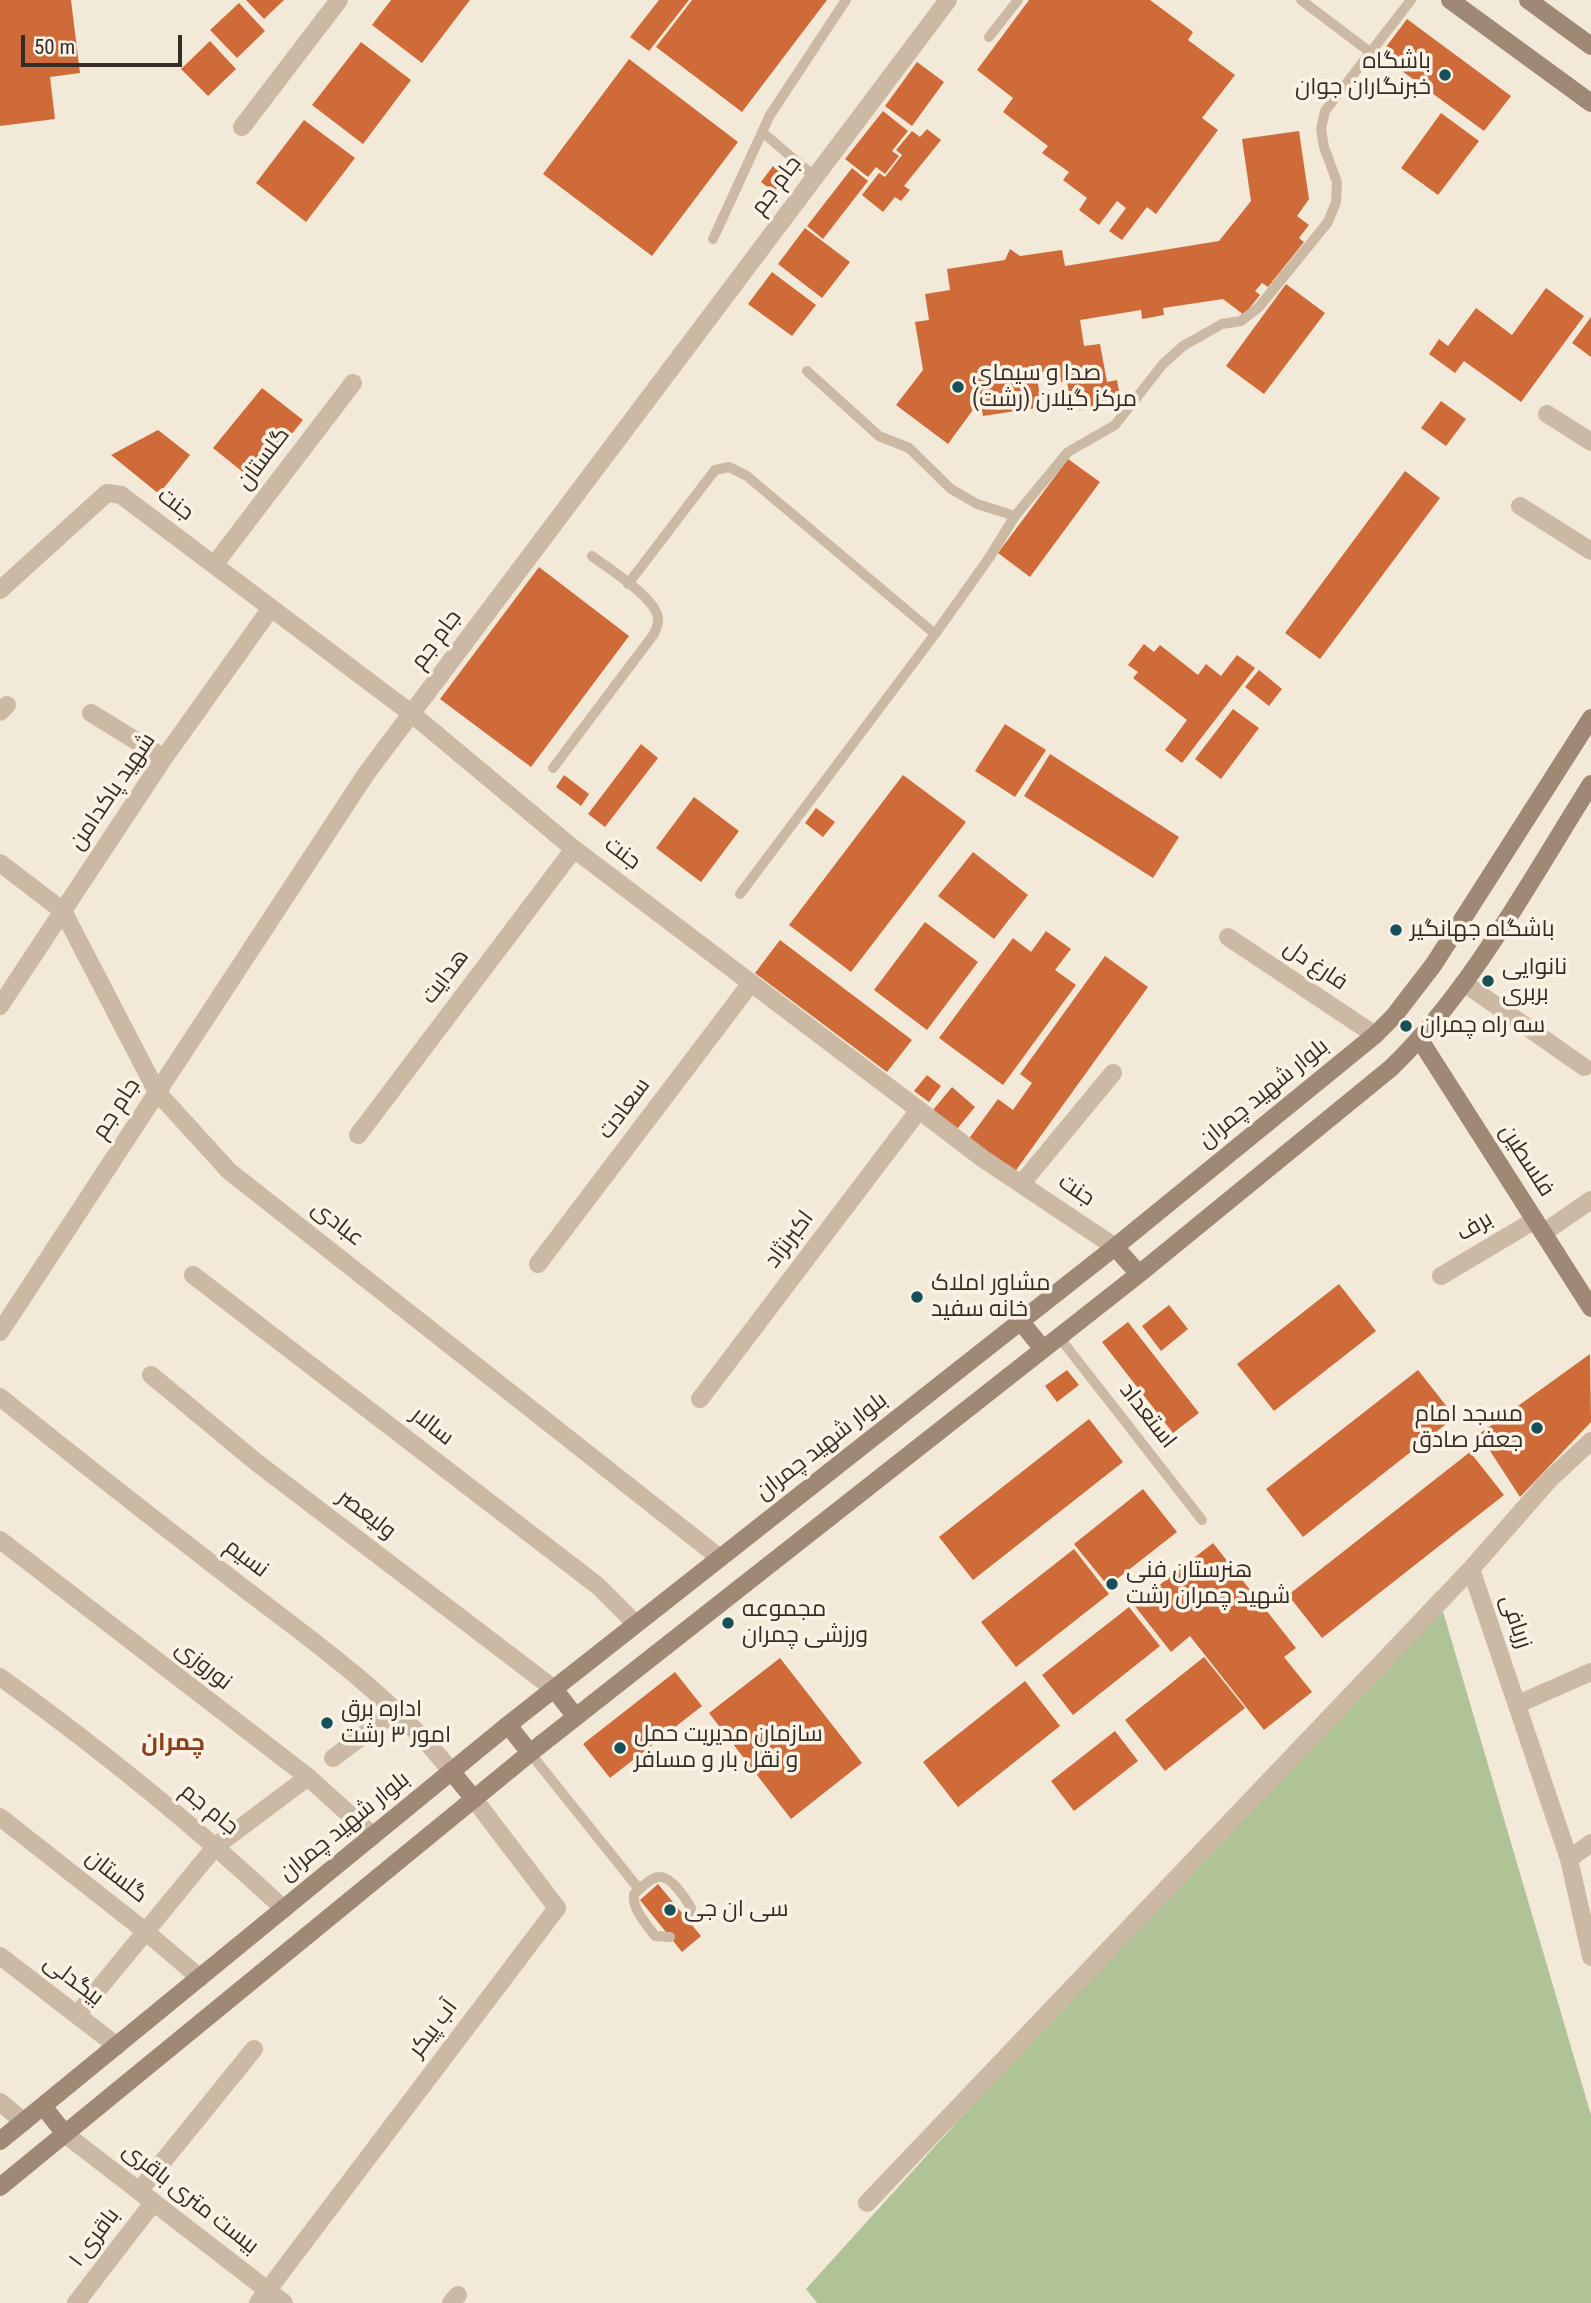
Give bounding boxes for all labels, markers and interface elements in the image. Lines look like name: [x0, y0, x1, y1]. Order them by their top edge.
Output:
scale bar: [24, 21, 186, 65]
text: 50 m: [34, 35, 75, 59]
place label: باشگاه خبرنگاران جوان: [1295, 48, 1431, 102]
marker: باشگاه خبرنگاران جوان: [1437, 67, 1453, 83]
street label: جام جم: [746, 151, 808, 221]
place label: صدا و سیمای مرکز گیلان (رشت): [972, 360, 1137, 414]
marker: صدا و سیمای مرکز گیلان (رشت): [950, 379, 966, 395]
street label: گلستان: [232, 422, 296, 496]
street label: جنت: [151, 482, 199, 528]
street label: جام جم: [406, 605, 468, 675]
street label: شهید پاکدامن: [64, 728, 162, 856]
street label: جنت: [598, 831, 646, 877]
place label: باشگاه جهانگیر: [1410, 916, 1555, 944]
marker: باشگاه جهانگیر: [1388, 922, 1404, 938]
street label: فارغ دل: [1278, 935, 1352, 997]
street label: هدایت: [416, 944, 476, 1010]
place label: نانوایی بربری: [1502, 954, 1567, 1008]
marker: نانوایی بربری: [1480, 973, 1496, 989]
place label: سه راه چمران: [1420, 1012, 1545, 1040]
marker: سه راه چمران: [1398, 1018, 1414, 1034]
street label: بلوار شهید چمران: [1193, 1033, 1335, 1155]
street label: جام جم: [87, 1073, 147, 1145]
street label: سعادت: [593, 1073, 657, 1145]
street label: فلسطین: [1492, 1120, 1560, 1202]
street label: جنت: [1052, 1169, 1100, 1213]
street label: عبادی: [305, 1195, 369, 1253]
street label: اکبرنژاد: [760, 1206, 820, 1274]
street label: برف: [1452, 1206, 1498, 1248]
place label: مشاور املاک خانه سفید: [931, 1270, 1051, 1324]
marker: مشاور املاک خانه سفید: [909, 1289, 925, 1305]
street label: استعداد: [1113, 1377, 1181, 1455]
street label: بلوار شهید چمران: [751, 1387, 893, 1507]
place label: مسجد امام جعفر صادق: [1412, 1401, 1523, 1455]
street label: سالار: [405, 1402, 459, 1452]
marker: مسجد امام جعفر صادق: [1529, 1420, 1545, 1436]
street label: ولیعصر: [331, 1484, 401, 1546]
street label: نسیم: [219, 1534, 273, 1584]
place label: هنرستان فنی شهید چمران رشت: [1126, 1557, 1290, 1611]
marker: هنرستان فنی شهید چمران رشت: [1104, 1576, 1120, 1592]
street label: زربافی: [1493, 1592, 1537, 1652]
place label: مجموعه ورزشی چمران: [742, 1596, 868, 1650]
marker: مجموعه ورزشی چمران: [720, 1615, 736, 1631]
street label: نوروزی: [169, 1635, 237, 1697]
place label: اداره برق امور ۳ رشت: [341, 1696, 451, 1750]
marker: اداره برق امور ۳ رشت: [319, 1715, 335, 1731]
place label: سازمان مدیریت حمل و نقل بار و مسافر: [634, 1721, 823, 1775]
district label: چمران: [141, 1730, 205, 1758]
marker: سازمان مدیریت حمل و نقل بار و مسافر: [612, 1740, 628, 1756]
street label: بلوار شهید چمران: [274, 1766, 416, 1888]
street label: جام جم: [174, 1778, 244, 1842]
street label: گلستان: [79, 1844, 153, 1910]
place label: سی ان جی: [684, 1896, 789, 1924]
marker: سی ان جی: [662, 1902, 678, 1918]
street label: بیگدلی: [37, 1949, 109, 2013]
street label: آب پیکر: [404, 1995, 464, 2063]
street label: بیست متری باقری: [116, 2137, 264, 2261]
street label: باقری ۱: [64, 2203, 126, 2273]

